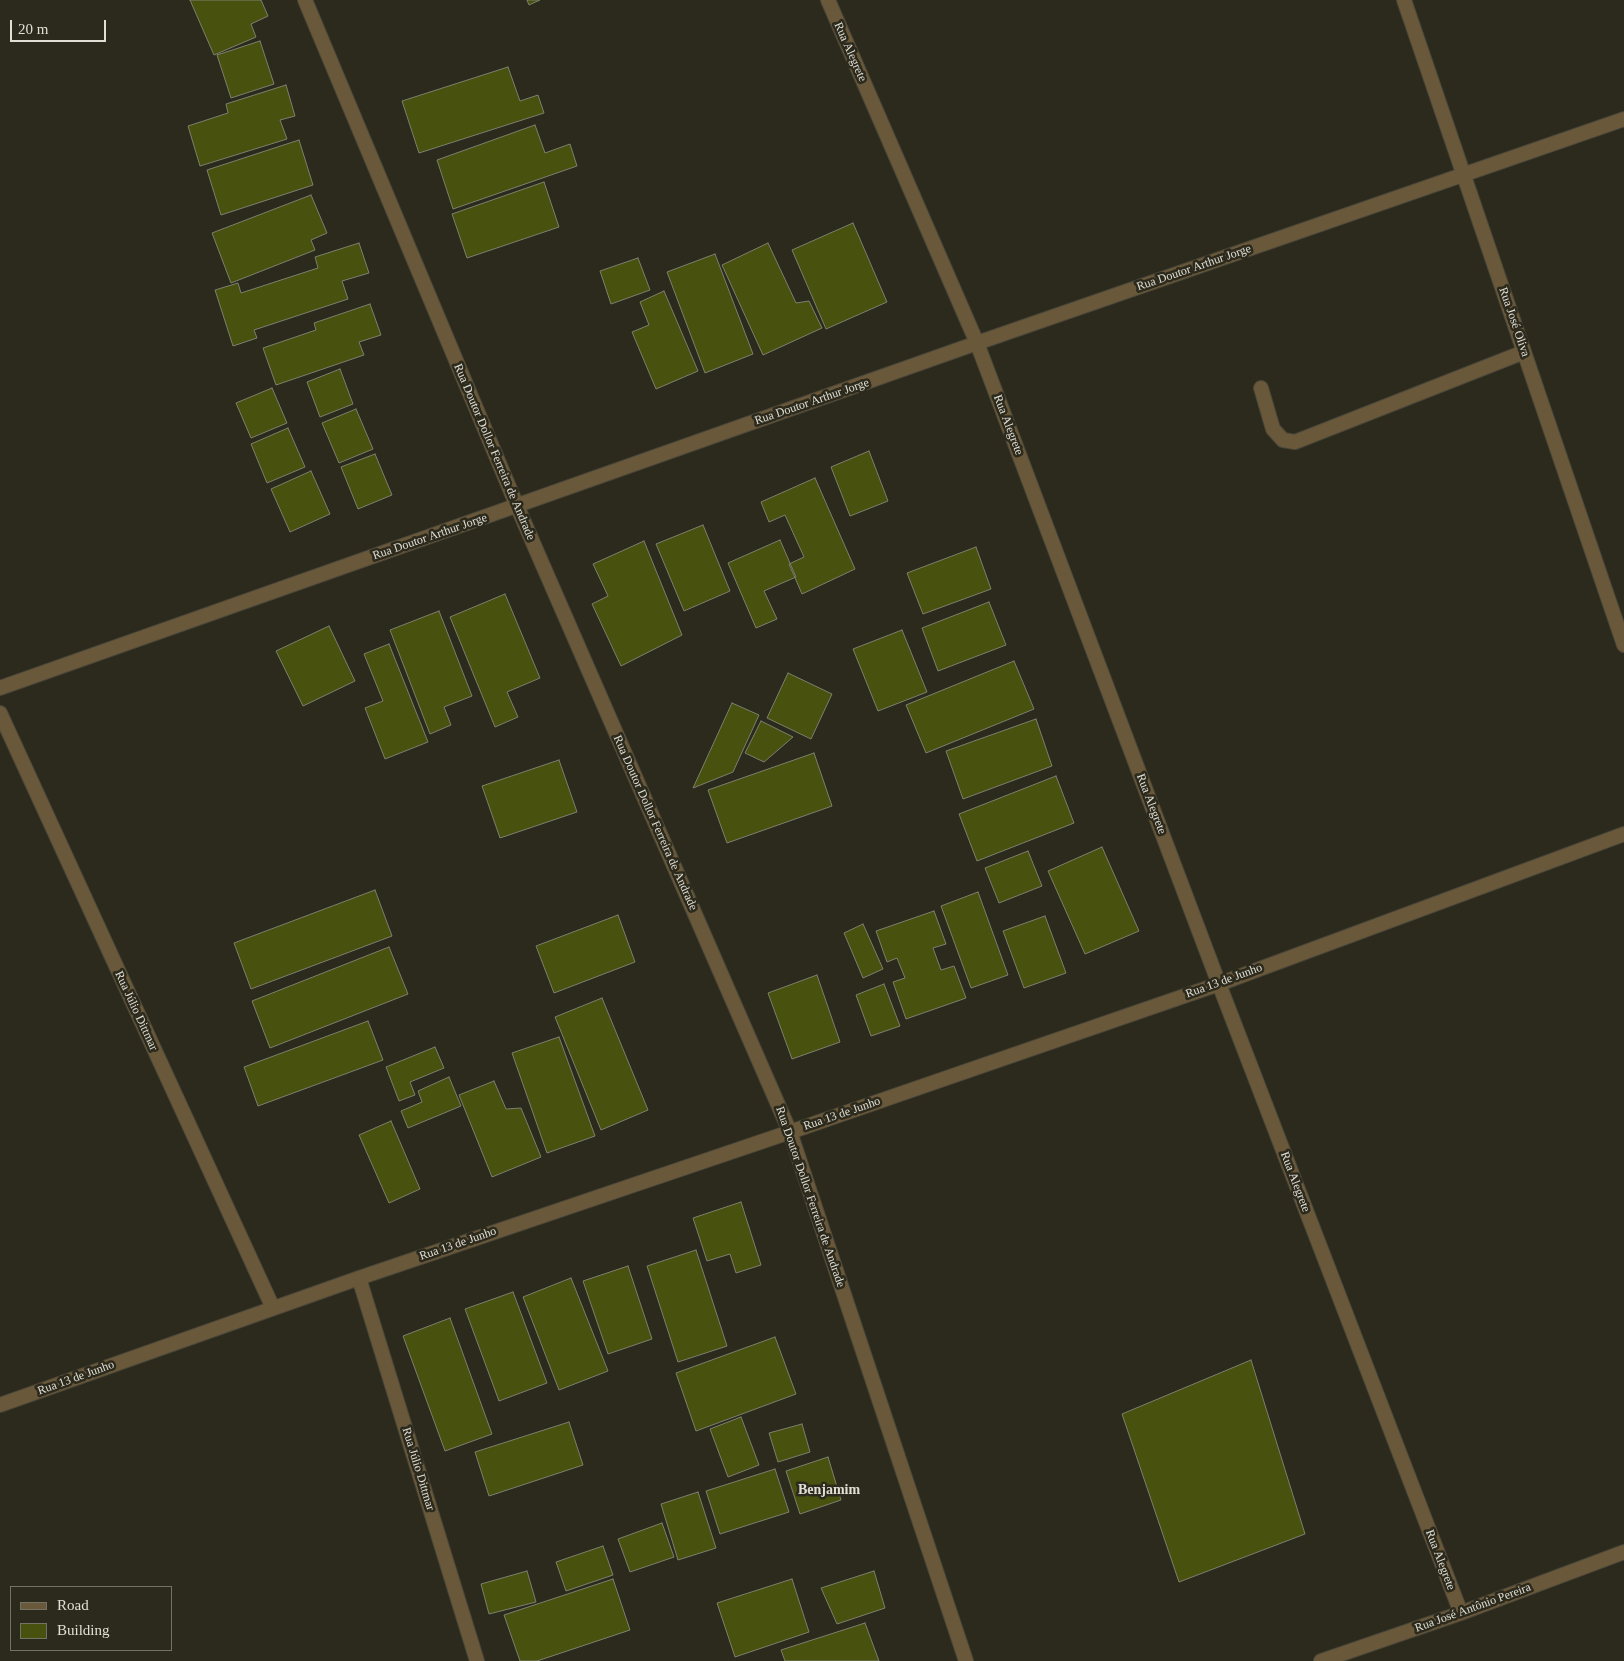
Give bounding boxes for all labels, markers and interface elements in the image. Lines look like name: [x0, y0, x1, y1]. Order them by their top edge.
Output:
scale bar: [12, 10, 109, 42]
street label: Rua Alegrete: [830, 20, 870, 84]
text: 20 m: [18, 21, 48, 37]
street label: Rua Doutor Arthur Jorge: [1135, 242, 1253, 294]
street label: Rua José Oliva: [1495, 285, 1533, 359]
street label: Rua Doutor Dollor Ferreira de Andrade: [450, 362, 538, 542]
street label: Rua Doutor Arthur Jorge: [753, 376, 871, 428]
street label: Rua Alegrete: [990, 393, 1026, 457]
street label: Rua Doutor Arthur Jorge: [371, 511, 489, 563]
street label: Rua Doutor Dollor Ferreira de Andrade: [610, 733, 700, 913]
street label: Rua Alegrete: [1133, 772, 1169, 836]
street label: Rua 13 de Junho: [1184, 960, 1264, 1002]
street label: Rua Júlio Dittmar: [111, 969, 161, 1053]
street label: Rua 13 de Junho: [802, 1094, 882, 1134]
street label: Rua Doutor Dollor Ferreira de Andrade: [772, 1105, 848, 1289]
street label: Rua Alegrete: [1277, 1150, 1313, 1214]
street label: Rua 13 de Junho: [418, 1224, 498, 1264]
street label: Rua 13 de Junho: [36, 1357, 116, 1399]
street label: Rua Júlio Dittmar: [399, 1426, 437, 1512]
district label: Benjamim: [798, 1482, 860, 1498]
street label: Rua Alegrete: [1422, 1528, 1458, 1592]
street label: Rua José Antônio Pereira: [1413, 1580, 1533, 1636]
legend: [10, 1586, 172, 1651]
text: Road: [57, 1597, 89, 1613]
text: Building: [57, 1622, 110, 1638]

